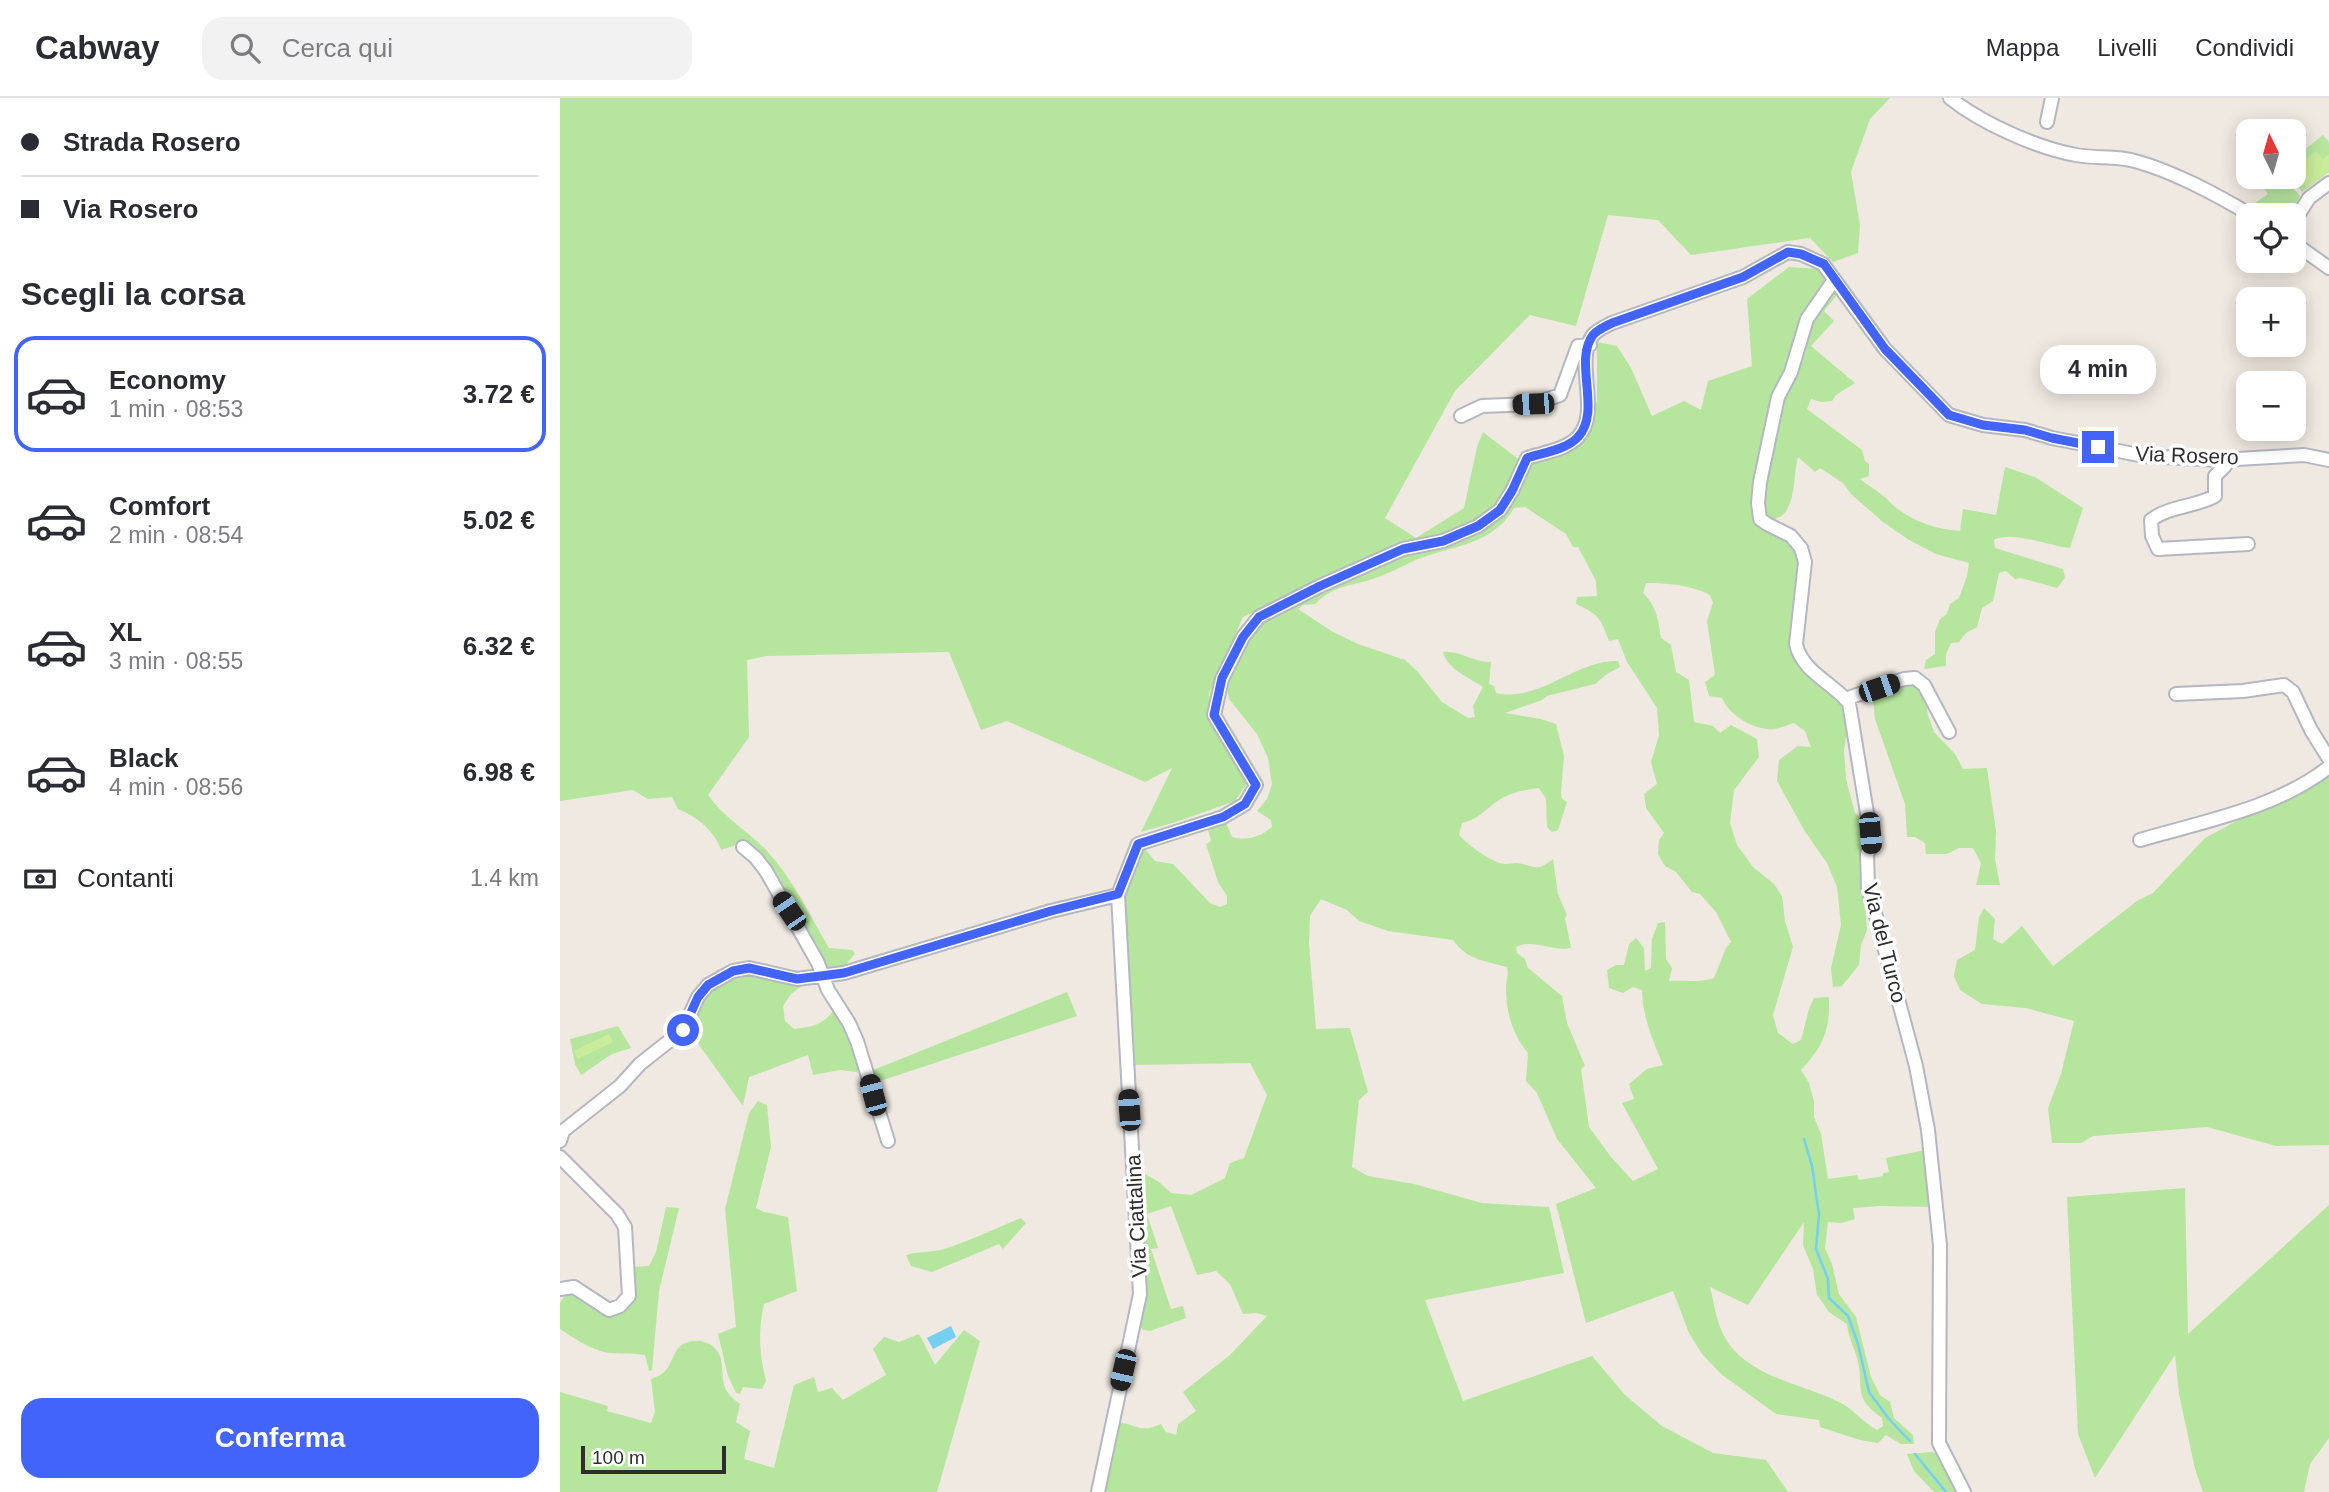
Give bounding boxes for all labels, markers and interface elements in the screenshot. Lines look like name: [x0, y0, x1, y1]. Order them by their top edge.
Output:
search box: [202, 17, 692, 80]
text: Cabway: [35, 29, 160, 66]
icon: search: [226, 29, 264, 67]
text: Cerca qui: [282, 33, 393, 63]
text: Mappa: [1986, 34, 2059, 61]
text: Livelli: [2097, 34, 2157, 61]
text: Condividi: [2195, 34, 2294, 61]
north arrow: [2236, 119, 2306, 189]
map controls: [2236, 119, 2306, 441]
text: Strada Rosero: [63, 127, 241, 157]
text: Via Rosero: [63, 194, 198, 224]
button: locate: [2236, 203, 2306, 273]
text: Scegli la corsa: [21, 276, 245, 312]
button: +: [2236, 287, 2306, 357]
callout: 4 min: [2040, 345, 2156, 394]
text: 4 min: [2068, 356, 2128, 382]
icon: car: [25, 363, 88, 426]
text: Economy: [109, 365, 226, 395]
button: −: [2236, 371, 2306, 441]
text: 3.72 €: [463, 379, 535, 409]
car: [1512, 393, 1555, 415]
text: 1 min · 08:53: [109, 396, 243, 422]
route end: [2082, 431, 2114, 463]
street label: Via Rosero: [2135, 442, 2239, 468]
icon: car: [25, 489, 88, 552]
text: Comfort: [109, 491, 210, 521]
text: 5.02 €: [463, 505, 535, 535]
text: 2 min · 08:54: [109, 522, 243, 548]
icon: car: [25, 615, 88, 678]
text: XL: [109, 617, 142, 647]
text: 6.32 €: [463, 631, 535, 661]
text: 3 min · 08:55: [109, 648, 243, 674]
car: [1856, 671, 1903, 705]
icon: car: [25, 741, 88, 804]
text: Black: [109, 743, 178, 773]
text: 6.98 €: [463, 757, 535, 787]
text: 4 min · 08:56: [109, 774, 243, 800]
car: [1858, 811, 1883, 855]
icon: cash: [21, 860, 59, 898]
text: Contanti: [77, 863, 174, 893]
text: 1.4 km: [470, 865, 539, 891]
street label: Via del Turco: [1859, 881, 1911, 1005]
car: [769, 888, 810, 934]
route start: [667, 1014, 699, 1046]
car: [858, 1072, 889, 1118]
car: [1118, 1088, 1141, 1132]
street label: Via Ciattalina: [1121, 1153, 1151, 1278]
car: [1109, 1347, 1138, 1393]
button: Conferma: [21, 1398, 539, 1478]
scale bar: [581, 1443, 726, 1475]
text: 100 m: [592, 1447, 645, 1468]

